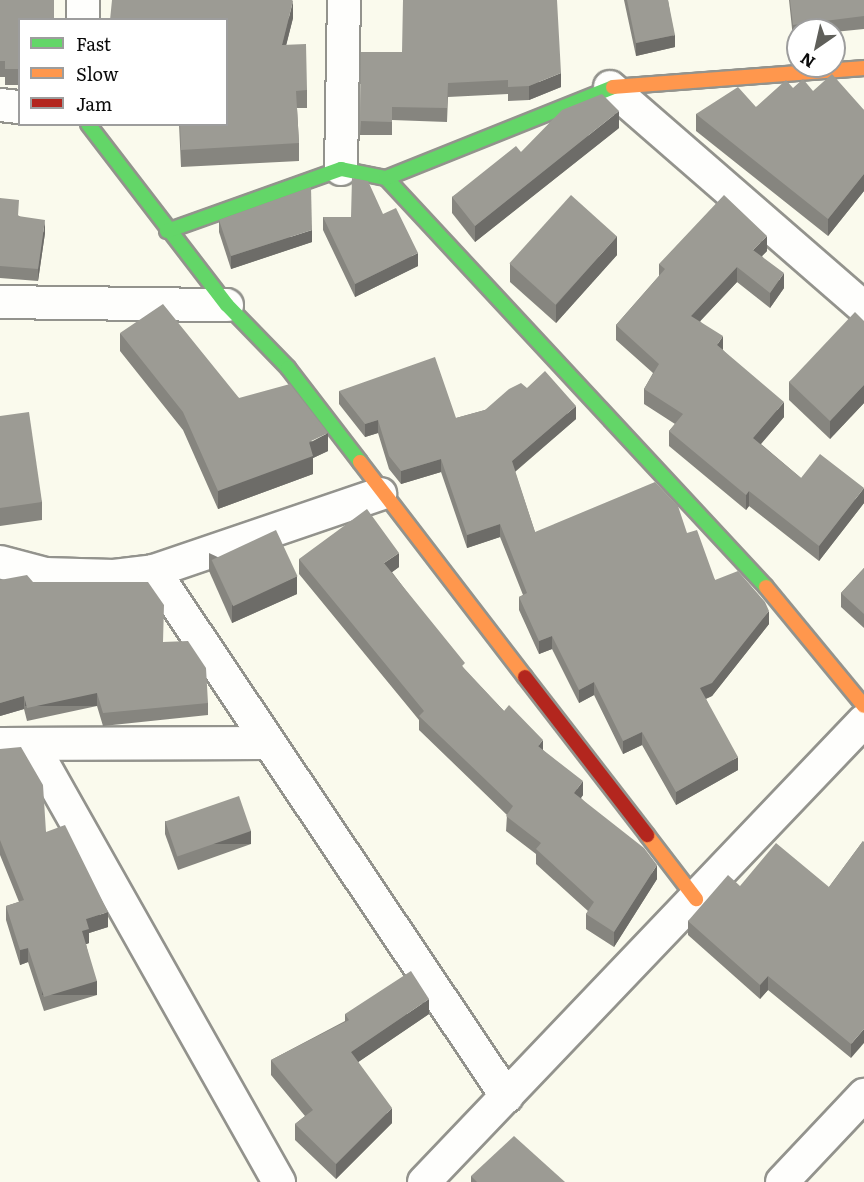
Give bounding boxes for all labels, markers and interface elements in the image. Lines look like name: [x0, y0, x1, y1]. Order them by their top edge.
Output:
legend: [18, 18, 228, 126]
north arrow: [786, 18, 846, 78]
text: Fast: [76, 30, 111, 57]
text: N: [795, 48, 819, 75]
text: Slow: [76, 60, 118, 87]
text: Jam: [76, 90, 112, 117]

